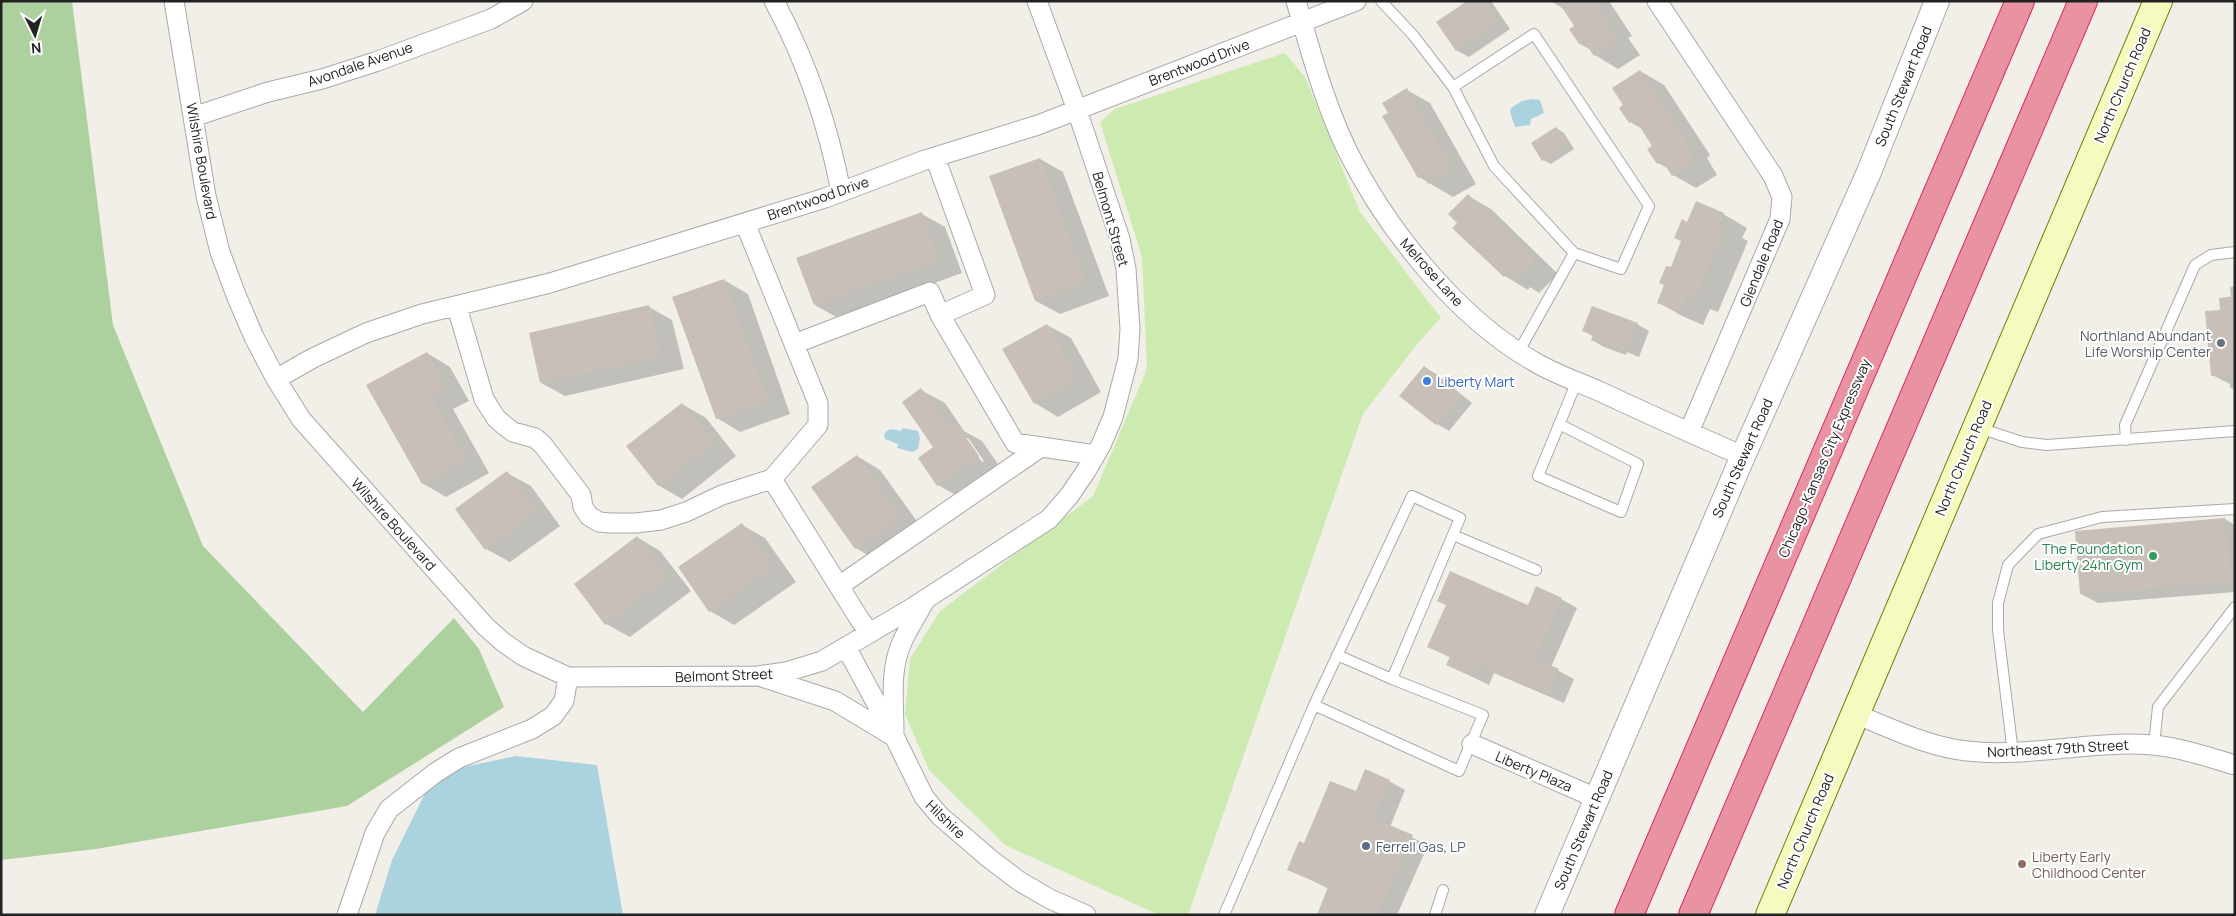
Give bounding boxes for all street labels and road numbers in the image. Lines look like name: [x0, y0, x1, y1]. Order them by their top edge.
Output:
street label: South Stewart Road: [1870, 23, 1936, 149]
street label: North Church Road: [2089, 25, 2155, 145]
street label: Brentwood Drive: [1146, 34, 1252, 90]
street label: Avondale Avenue: [305, 37, 415, 91]
street label: Wilshire Boulevard: [182, 101, 222, 221]
street label: Belmont Street: [1088, 169, 1134, 269]
street label: Brentwood Drive: [765, 172, 871, 224]
street label: Glendale Road: [1735, 216, 1787, 310]
street label: Melrose Lane: [1396, 234, 1468, 310]
street label: Chicago-Kansas City Expressway: [1773, 355, 1875, 560]
street label: South Stewart Road: [1707, 395, 1777, 521]
street label: North Church Road: [1930, 398, 1996, 518]
street label: Wilshire Boulevard: [347, 474, 441, 574]
street label: Belmont Street: [675, 664, 774, 686]
street label: Northeast 79th Street: [1987, 735, 2130, 761]
street label: Liberty Plaza: [1493, 746, 1575, 796]
street label: South Stewart Road: [1549, 767, 1617, 893]
street label: North Church Road: [1772, 771, 1838, 891]
street label: Hilshire: [922, 795, 970, 843]

